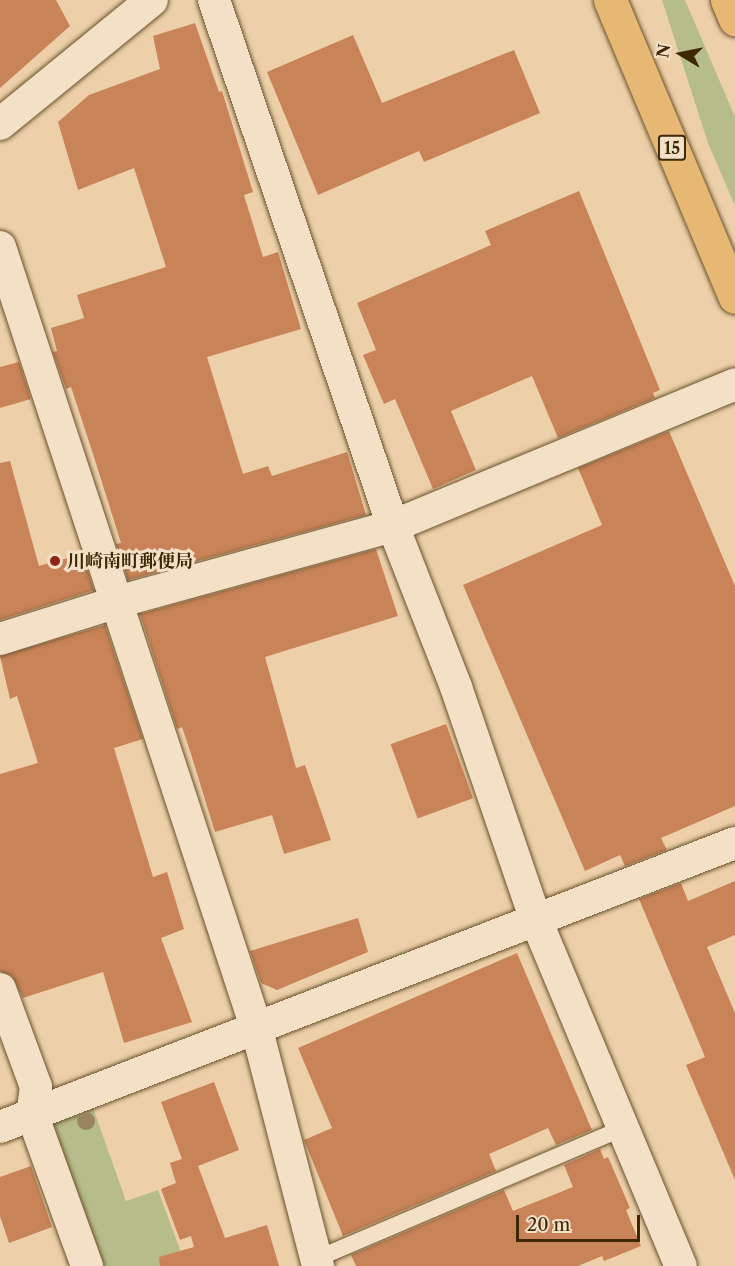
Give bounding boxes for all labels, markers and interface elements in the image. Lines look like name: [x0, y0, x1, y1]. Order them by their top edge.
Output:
north arrow: [651, 24, 711, 84]
text: N: [652, 42, 674, 59]
road number: 15: [657, 135, 687, 161]
place label: 川崎南町郵便局: [67, 550, 193, 572]
marker: 川崎南町郵便局: [48, 554, 62, 568]
scale bar: [519, 1203, 644, 1241]
text: 20 m: [527, 1214, 570, 1236]

